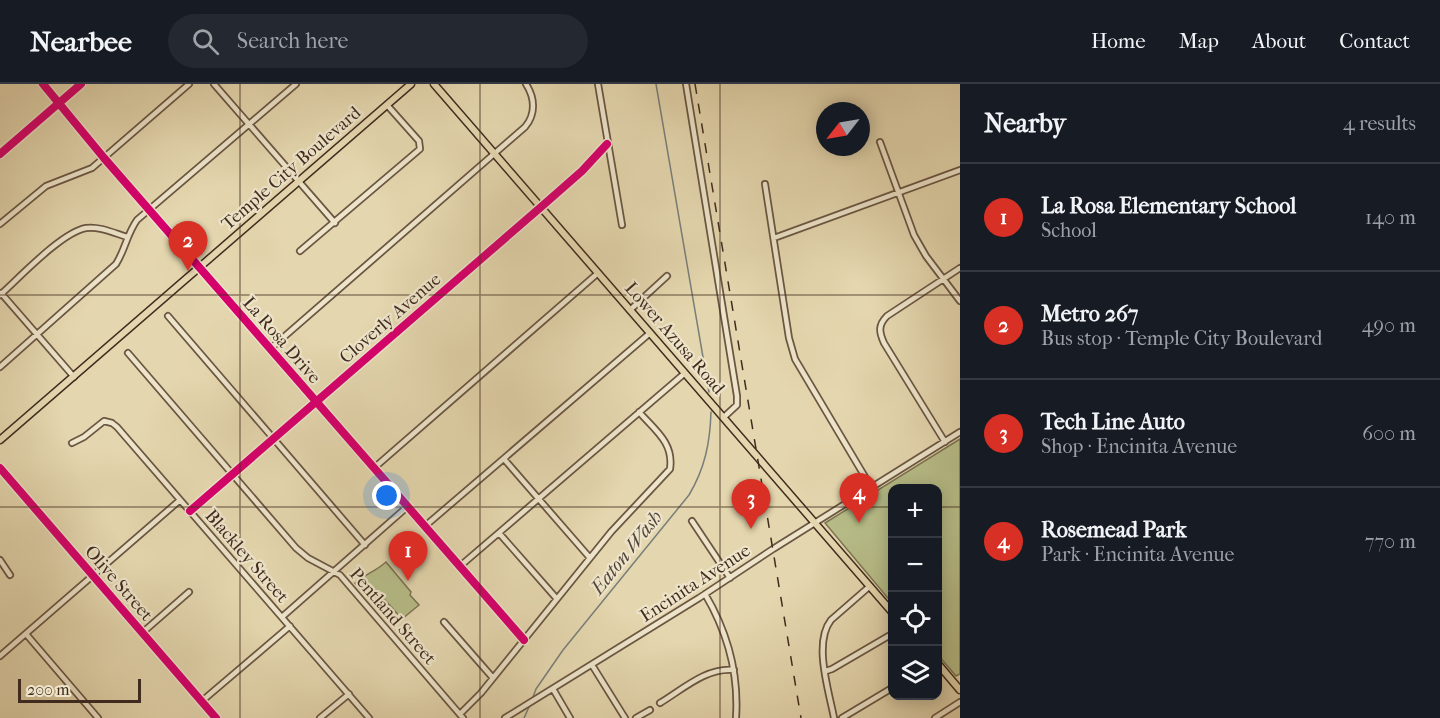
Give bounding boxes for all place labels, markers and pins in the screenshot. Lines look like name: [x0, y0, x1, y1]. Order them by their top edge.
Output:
pin: 2: [168, 222, 207, 271]
pin: 4: [840, 474, 878, 523]
pin: 3: [732, 480, 771, 529]
pin: 1: [388, 532, 428, 581]

